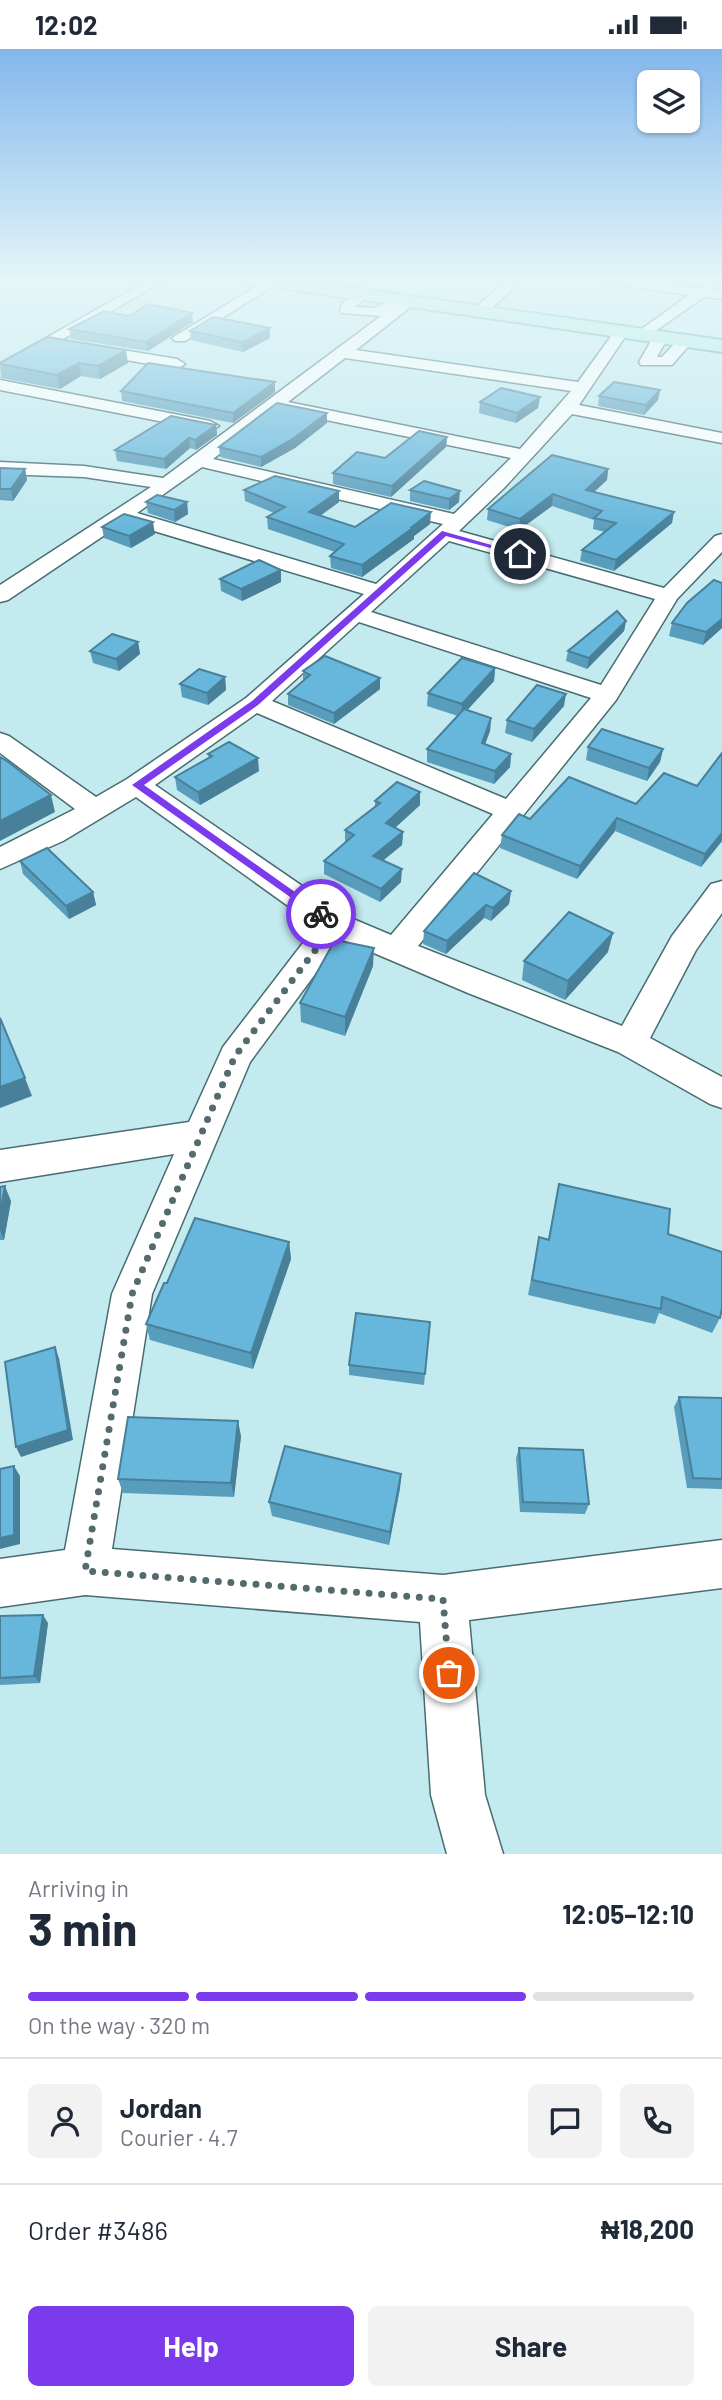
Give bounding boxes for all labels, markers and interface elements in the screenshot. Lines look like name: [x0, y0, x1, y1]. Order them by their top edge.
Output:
text: 12:02: [35, 9, 98, 40]
map controls: [637, 70, 700, 133]
button: layers: [637, 70, 700, 133]
pin: [490, 524, 550, 584]
icon: home: [501, 535, 539, 573]
courier: [286, 879, 356, 949]
icon: bike: [302, 895, 340, 933]
pin: [419, 1643, 479, 1703]
icon: bag: [430, 1654, 468, 1692]
text: Arriving in: [28, 1874, 129, 1902]
text: 12:05–12:10: [562, 1898, 694, 1929]
text: 3 min: [28, 1900, 137, 1955]
text: On the way · 320 m: [28, 2011, 210, 2039]
button: person: [28, 2084, 102, 2158]
button: chat: [528, 2084, 602, 2158]
button: phone: [620, 2084, 694, 2158]
text: Jordan: [120, 2092, 202, 2123]
text: Courier · 4.7: [120, 2123, 238, 2151]
text: ₦18,200: [601, 2213, 694, 2244]
text: Order #3486: [28, 2214, 168, 2245]
button: Help: [28, 2306, 354, 2386]
button: Share: [368, 2306, 694, 2386]

